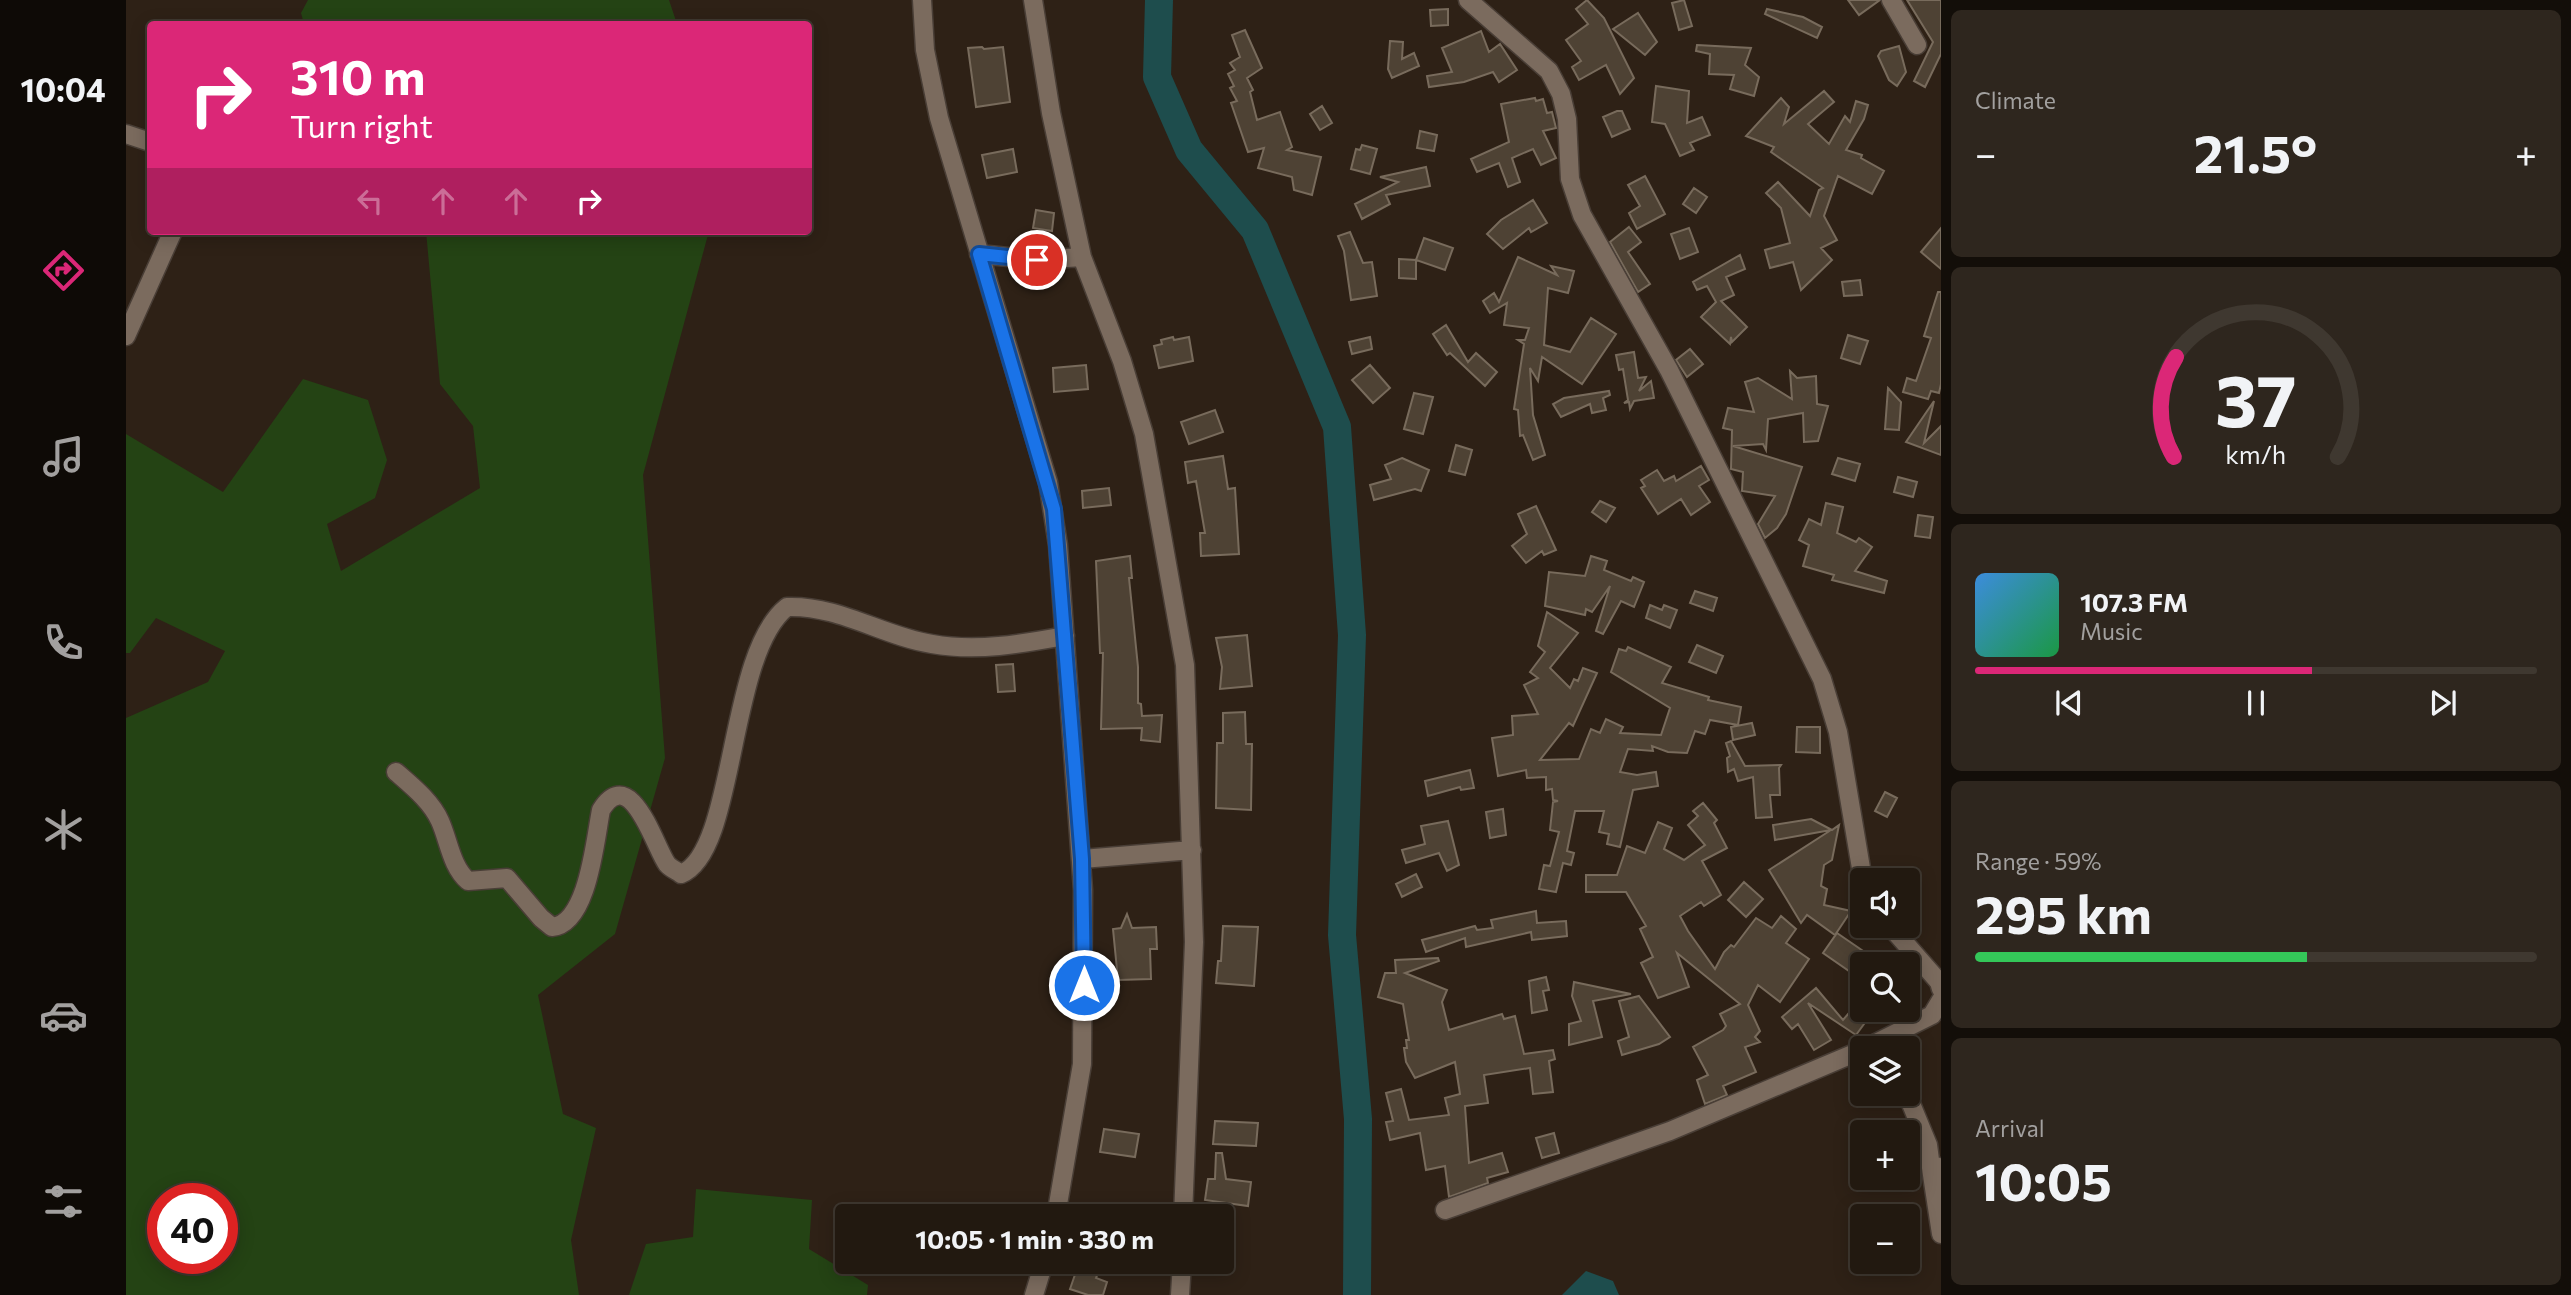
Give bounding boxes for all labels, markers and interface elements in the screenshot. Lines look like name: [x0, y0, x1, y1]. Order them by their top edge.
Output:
text: 310 m: [290, 45, 425, 105]
icon: right: [175, 49, 266, 140]
text: 10:04: [20, 69, 106, 109]
text: Climate: [1975, 86, 2056, 114]
text: Turn right: [290, 105, 433, 145]
text: 21.5°: [2194, 120, 2317, 184]
text: −: [1975, 129, 1997, 176]
text: +: [2515, 129, 2537, 176]
icon: left: [351, 182, 389, 220]
icon: ahead: [424, 182, 462, 220]
icon: ahead: [497, 182, 535, 220]
icon: right: [570, 182, 608, 220]
pin: [1007, 230, 1067, 290]
icon: arrive: [1018, 241, 1056, 279]
icon: directions: [39, 246, 88, 295]
text: 37: [2215, 353, 2297, 442]
icon: music: [39, 432, 88, 481]
text: km/h: [2226, 438, 2286, 468]
text: 107.3 FM: [2080, 586, 2188, 617]
text: Music: [2080, 617, 2143, 645]
icon: phone: [39, 618, 88, 667]
icon: previous: [2050, 684, 2088, 722]
icon: pause: [2237, 684, 2275, 722]
icon: next: [2424, 684, 2462, 722]
icon: climate: [39, 805, 88, 854]
text: Range · 59%: [1975, 847, 2102, 875]
map controls: [1850, 868, 1920, 1274]
button: sound: [1850, 868, 1920, 938]
text: 295 km: [1975, 881, 2152, 945]
position arrow: [1047, 948, 1121, 1022]
button: search: [1850, 952, 1920, 1022]
icon: car: [39, 991, 88, 1040]
button: layers: [1850, 1036, 1920, 1106]
text: Arrival: [1975, 1114, 2045, 1142]
button: +: [1850, 1120, 1920, 1190]
text: 10:05: [1975, 1148, 2112, 1212]
icon: filters: [39, 1177, 88, 1226]
speed limit sign: 40: [147, 1183, 238, 1274]
button: −: [1850, 1204, 1920, 1274]
text: 10:05 · 1 min · 330 m: [915, 1223, 1154, 1254]

